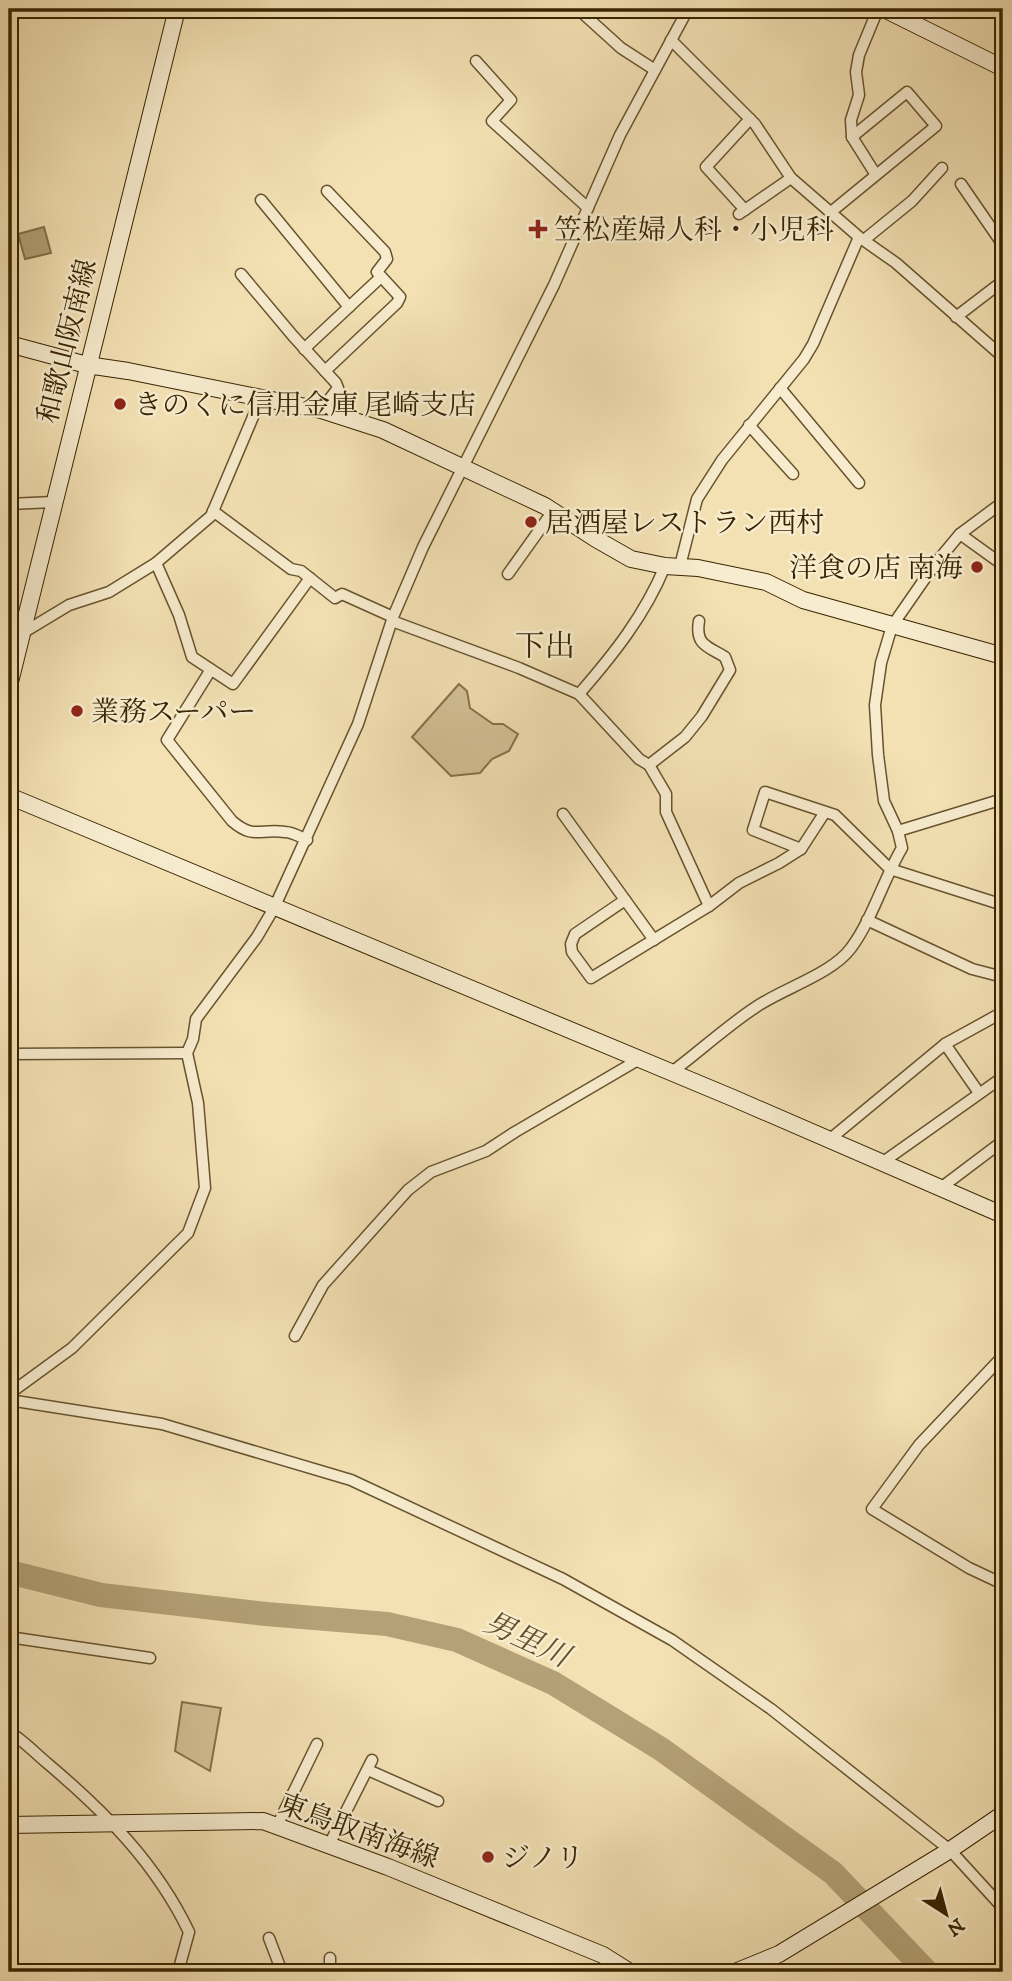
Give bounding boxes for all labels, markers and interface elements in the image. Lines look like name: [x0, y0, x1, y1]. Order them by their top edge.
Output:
place label: 笠松産婦人科・小児科: [554, 213, 834, 248]
marker: 笠松産婦人科・小児科: [528, 219, 548, 239]
street label: 和歌山阪南線: [30, 256, 105, 427]
place label: きのくに信用金庫 尾崎支店: [134, 388, 476, 423]
marker: きのくに信用金庫 尾崎支店: [112, 396, 128, 412]
place label: 居酒屋レストラン西村: [545, 506, 824, 541]
marker: 居酒屋レストラン西村: [523, 514, 539, 530]
place label: 洋食の店 南海: [789, 551, 963, 586]
marker: 洋食の店 南海: [969, 559, 985, 575]
district label: 下出: [515, 629, 575, 666]
place label: 業務スーパー: [91, 695, 256, 730]
marker: 業務スーパー: [69, 703, 85, 719]
water label: 男里川: [478, 1605, 578, 1677]
street label: 東鳥取南海線: [274, 1786, 443, 1877]
place label: ジノリ: [502, 1841, 584, 1876]
marker: ジノリ: [480, 1849, 496, 1865]
north arrow: [911, 1880, 981, 1950]
text: N: [942, 1913, 968, 1941]

